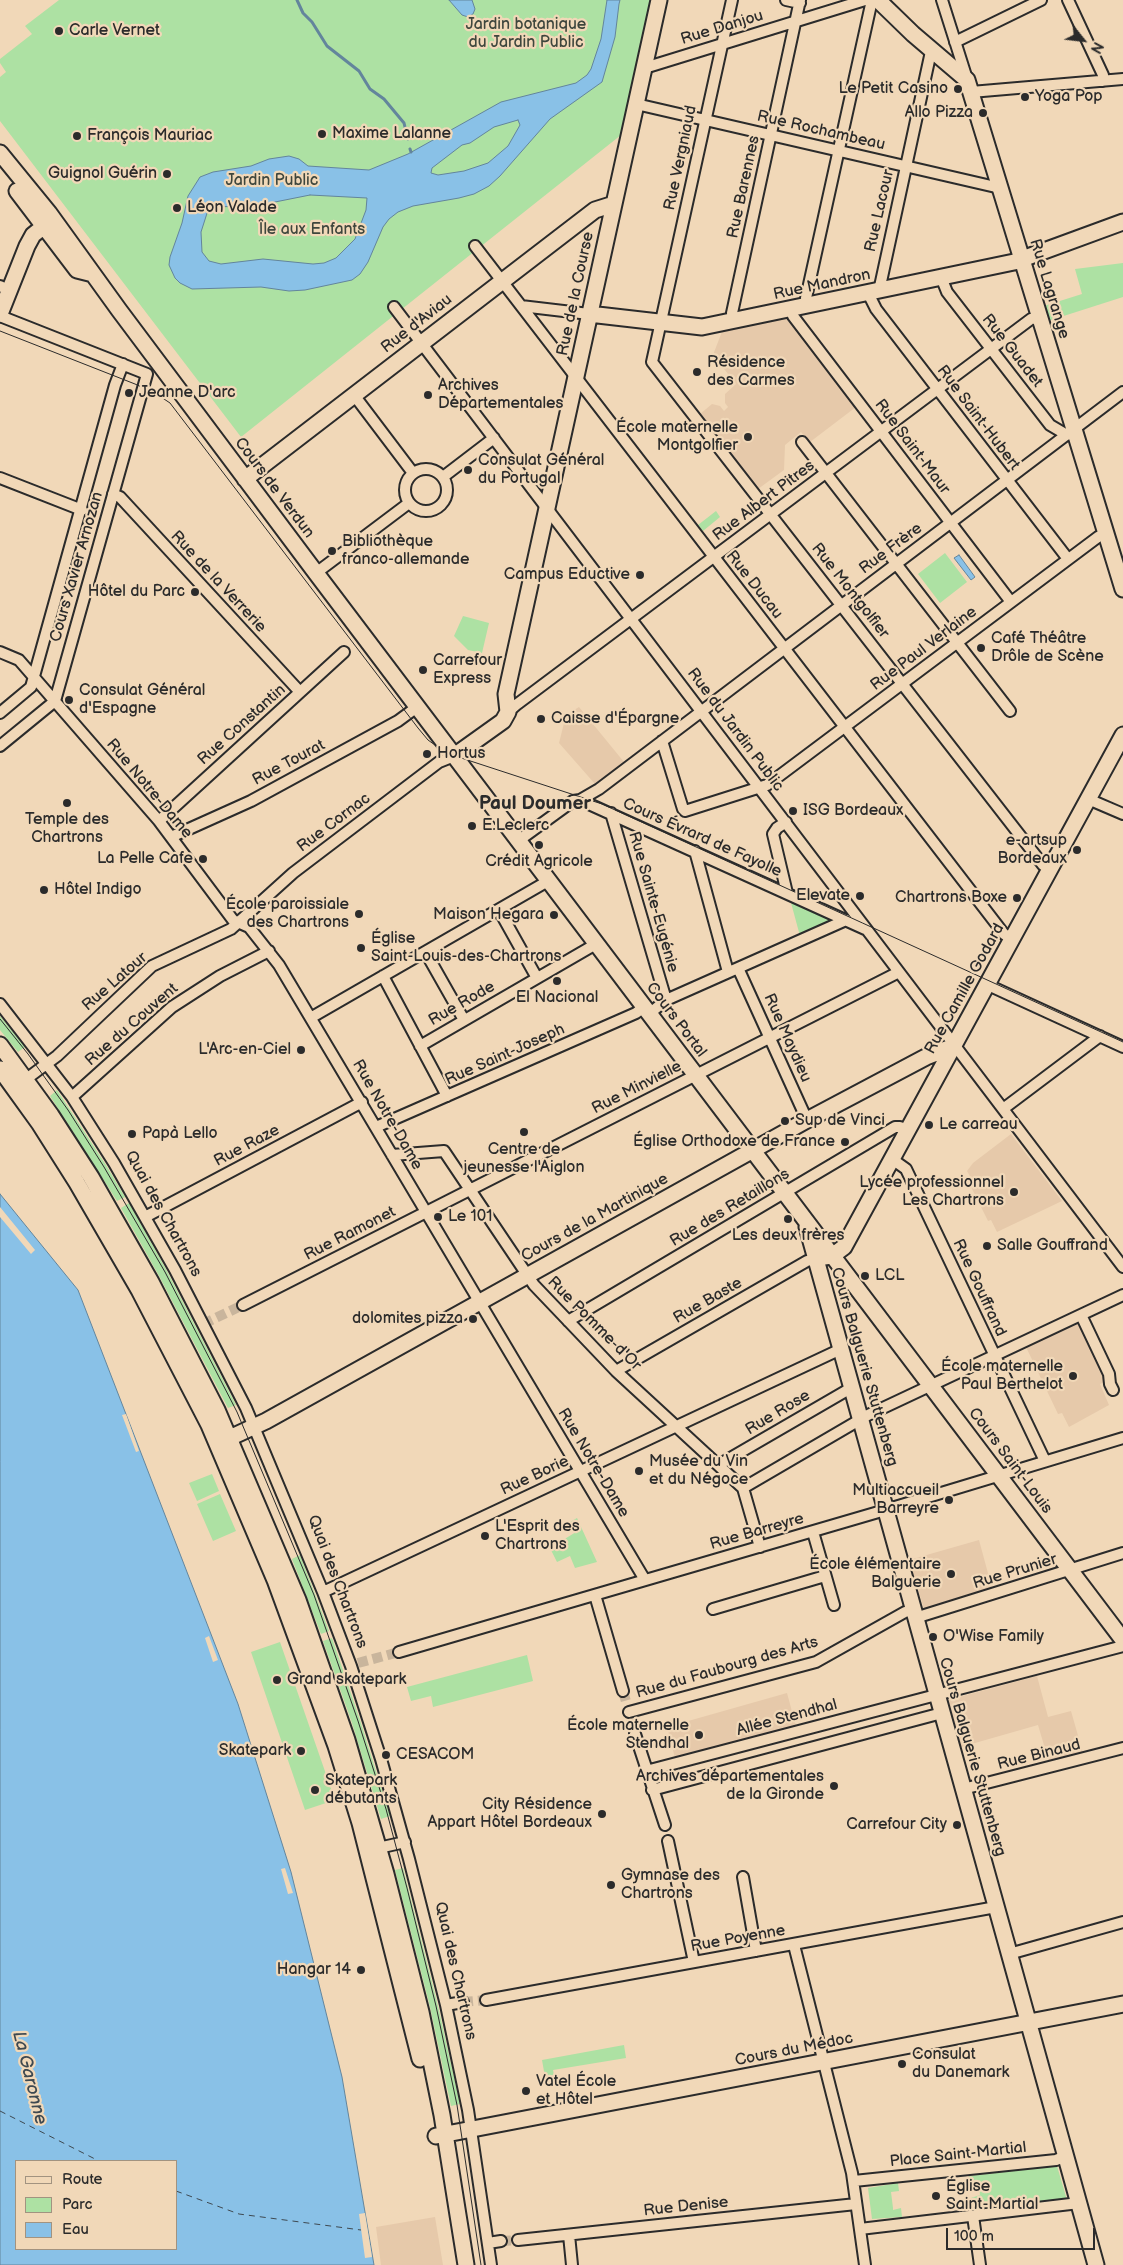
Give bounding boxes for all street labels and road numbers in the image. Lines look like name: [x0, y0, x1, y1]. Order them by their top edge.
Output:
street label: Rue Danjou: [678, 6, 766, 50]
street label: Rue Vergniaud: [661, 104, 701, 212]
street label: Rue Rochambeau: [755, 107, 887, 155]
street label: Rue Barennes: [724, 134, 764, 240]
street label: Rue Lacour: [861, 168, 899, 254]
street label: Rue de la Course: [553, 230, 599, 358]
street label: Rue Lagrange: [1025, 237, 1073, 341]
street label: Rue Mandron: [772, 265, 872, 305]
street label: Rue d'Aviau: [378, 290, 456, 358]
street label: Rue Guadet: [977, 311, 1047, 391]
street label: Rue Saint-Hubert: [932, 362, 1024, 474]
street label: Rue Saint-Maur: [870, 396, 954, 498]
street label: Cours de Verdun: [230, 434, 318, 542]
street label: Rue Albert Pitres: [709, 456, 819, 546]
street label: Cours Xavier Arnozan: [46, 490, 108, 644]
street label: Rue Frère: [856, 519, 926, 579]
street label: Rue de la Verrerie: [166, 527, 270, 637]
street label: Rue Montgolfier: [807, 540, 893, 642]
street label: Rue Ducau: [721, 547, 787, 623]
street label: Rue Paul Verlaine: [867, 603, 981, 695]
street label: Rue du Jardin Public: [682, 665, 788, 795]
street label: Rue Constantin: [194, 680, 290, 770]
street label: Rue Notre-Dame: [102, 735, 196, 843]
street label: Rue Tourat: [249, 736, 329, 790]
street label: Rue Cornac: [294, 789, 374, 857]
street label: Cours Évrard de Fayolle: [620, 794, 784, 882]
street label: Rue Sainte-Eugénie: [624, 829, 682, 975]
street label: Rue Camille Godard: [921, 920, 1009, 1058]
street label: Rue Latour: [79, 949, 151, 1015]
street label: Rue Rode: [425, 977, 499, 1031]
street label: Rue du Couvent: [82, 979, 182, 1071]
street label: Cours Portal: [642, 979, 710, 1061]
street label: Rue Maydieu: [759, 991, 815, 1085]
street label: Rue Saint-Joseph: [442, 1020, 568, 1090]
street label: Rue Notre-Dame: [348, 1057, 426, 1173]
street label: Rue Minvielle: [589, 1057, 685, 1119]
street label: Rue Raze: [211, 1121, 283, 1171]
street label: Quai des Chartrons: [120, 1148, 206, 1280]
street label: Rue des Retaillons: [667, 1165, 793, 1251]
street label: Cours de la Martinique: [518, 1170, 672, 1266]
street label: Rue Ramonet: [301, 1203, 399, 1265]
street label: Rue Gouffrand: [948, 1236, 1010, 1340]
street label: Cours Balguerie Stuttenberg: [826, 1265, 902, 1469]
street label: Rue Pomme-d'Or: [543, 1273, 645, 1375]
street label: Rue Baste: [670, 1274, 746, 1328]
street label: Rue Rose: [742, 1386, 814, 1440]
street label: Cours Saint-Louis: [964, 1404, 1056, 1518]
street label: Rue Notre-Dame: [553, 1405, 633, 1521]
street label: Rue Borie: [498, 1452, 572, 1500]
street label: Rue Barreyre: [708, 1509, 806, 1555]
street label: Quai des Chartrons: [303, 1513, 371, 1651]
street label: Rue Prunier: [971, 1550, 1059, 1594]
street label: Rue du Faubourg des Arts: [634, 1633, 820, 1703]
street label: Cours Balguerie Stuttenberg: [934, 1655, 1010, 1859]
street label: Allée Stendhal: [735, 1695, 839, 1741]
street label: Rue Binaud: [995, 1735, 1083, 1775]
street label: Quai des Chartrons: [430, 1900, 480, 2042]
street label: Rue Poyenne: [689, 1921, 787, 1957]
street label: Cours du Médoc: [733, 2029, 855, 2071]
street label: Place Saint-Martial: [889, 2138, 1027, 2172]
street label: Rue Denise: [643, 2193, 729, 2221]

